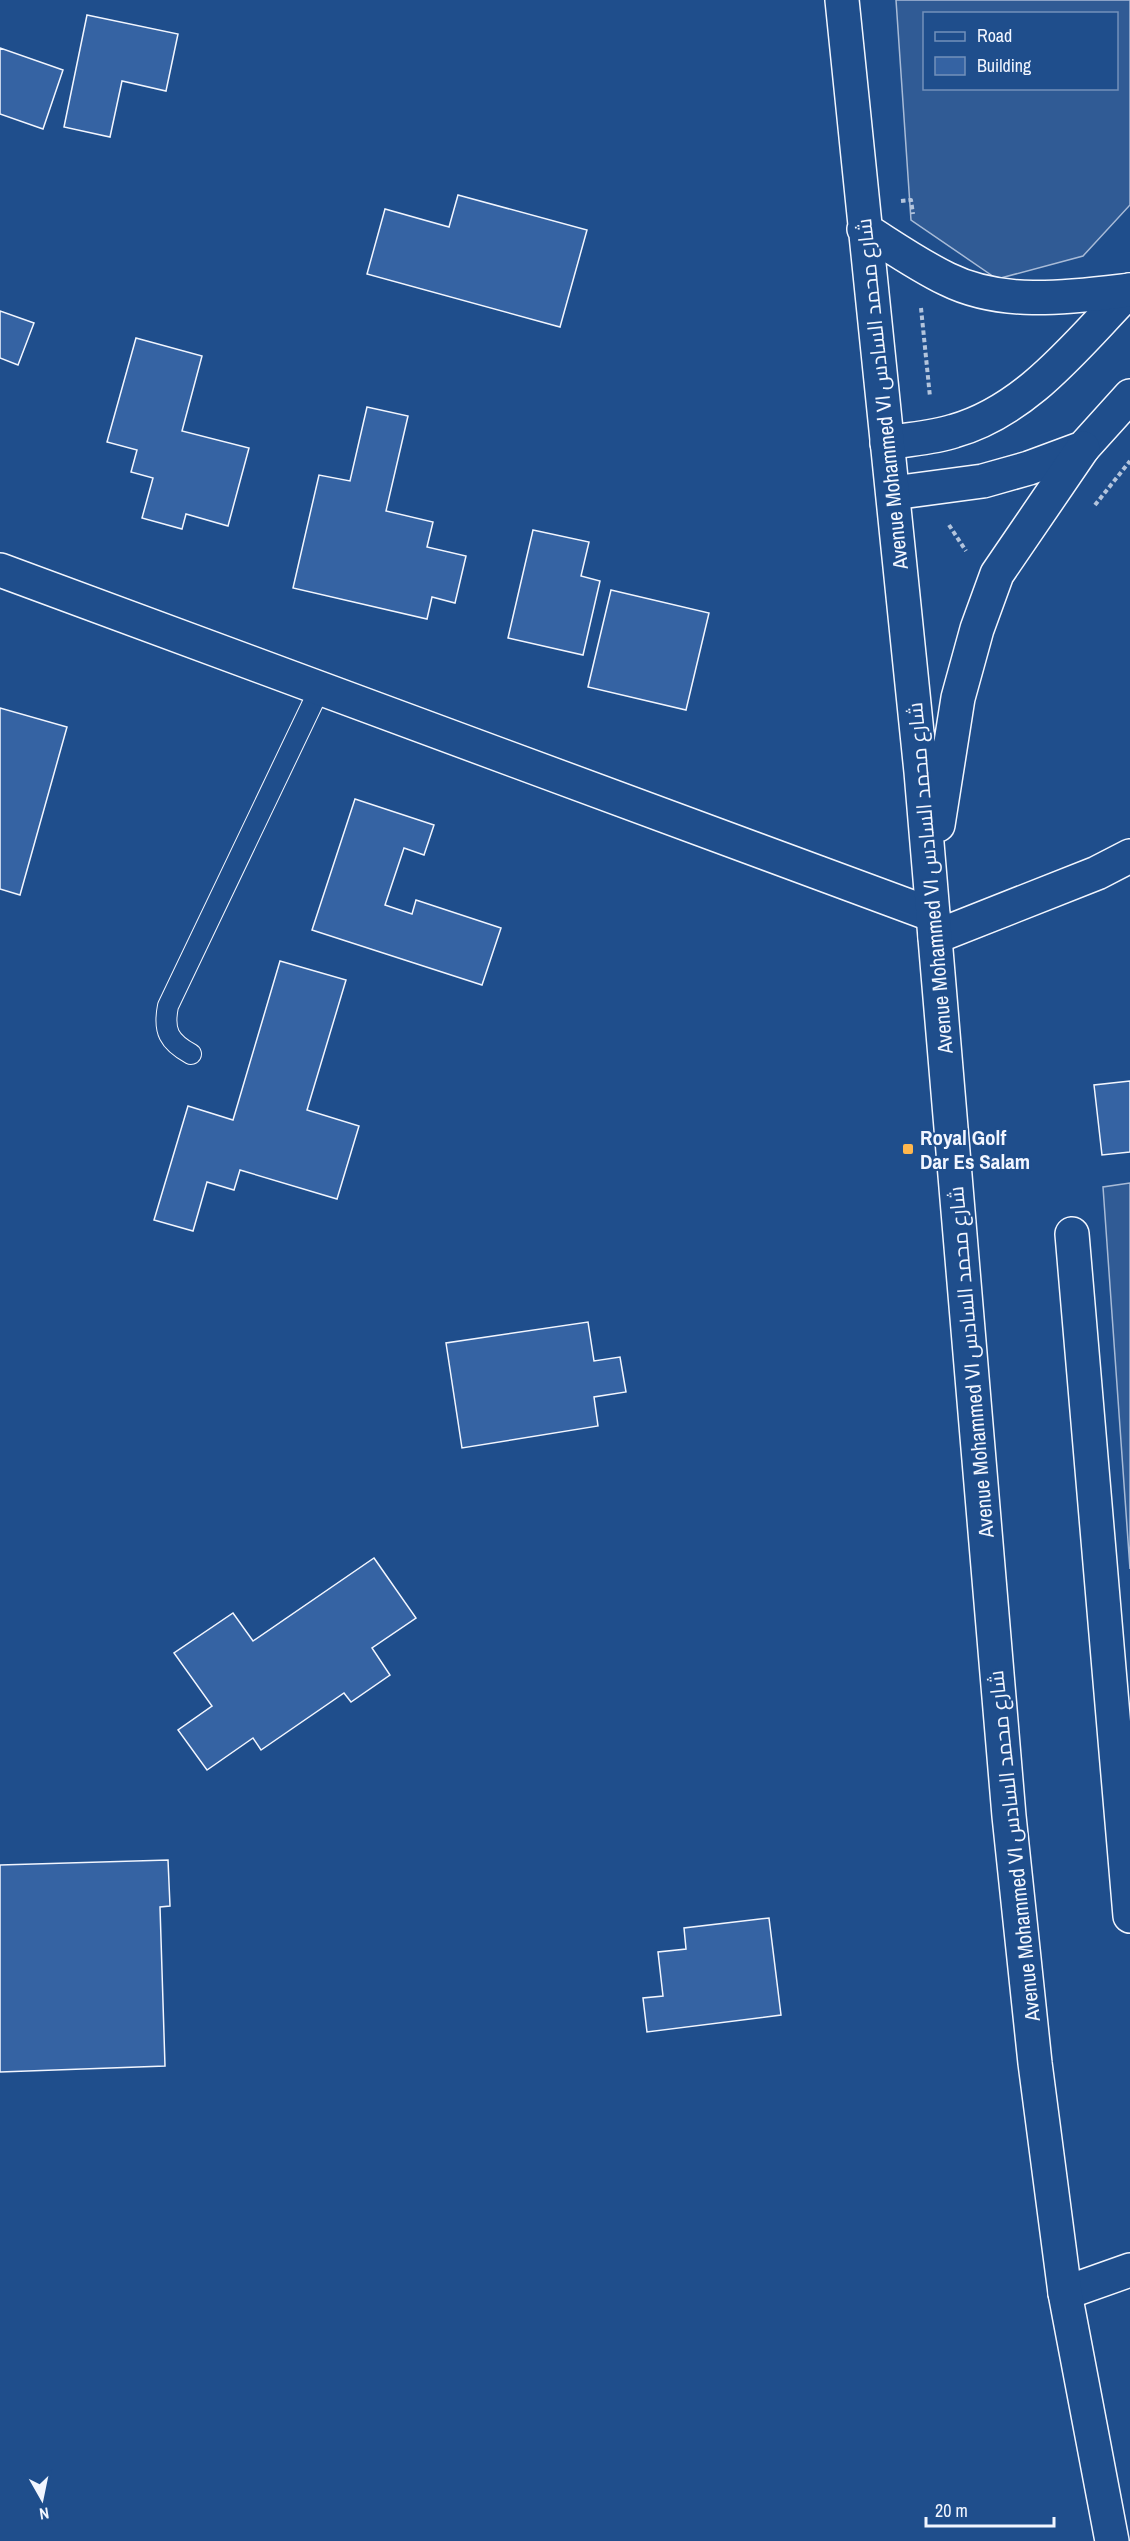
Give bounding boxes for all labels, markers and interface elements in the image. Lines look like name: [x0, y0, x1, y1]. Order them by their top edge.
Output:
legend: [923, 12, 1118, 90]
text: Road: [977, 23, 1012, 48]
text: Building: [977, 53, 1032, 78]
street label: Avenue Mohammed VI شارع محمد السادس: [849, 217, 915, 572]
street label: Avenue Mohammed VI شارع محمد السادس: [900, 701, 960, 1056]
place label: Royal Golf Dar Es Salam: [920, 1123, 1030, 1176]
marker: Royal Golf Dar Es Salam: [901, 1142, 915, 1156]
street label: Avenue Mohammed VI شارع محمد السادس: [941, 1185, 1001, 1540]
street label: Avenue Mohammed VI شارع محمد السادس: [981, 1669, 1047, 2024]
north arrow: [12, 2469, 72, 2529]
scale bar: [926, 2490, 1054, 2528]
text: 20 m: [935, 2498, 968, 2523]
text: N: [38, 2502, 51, 2525]

